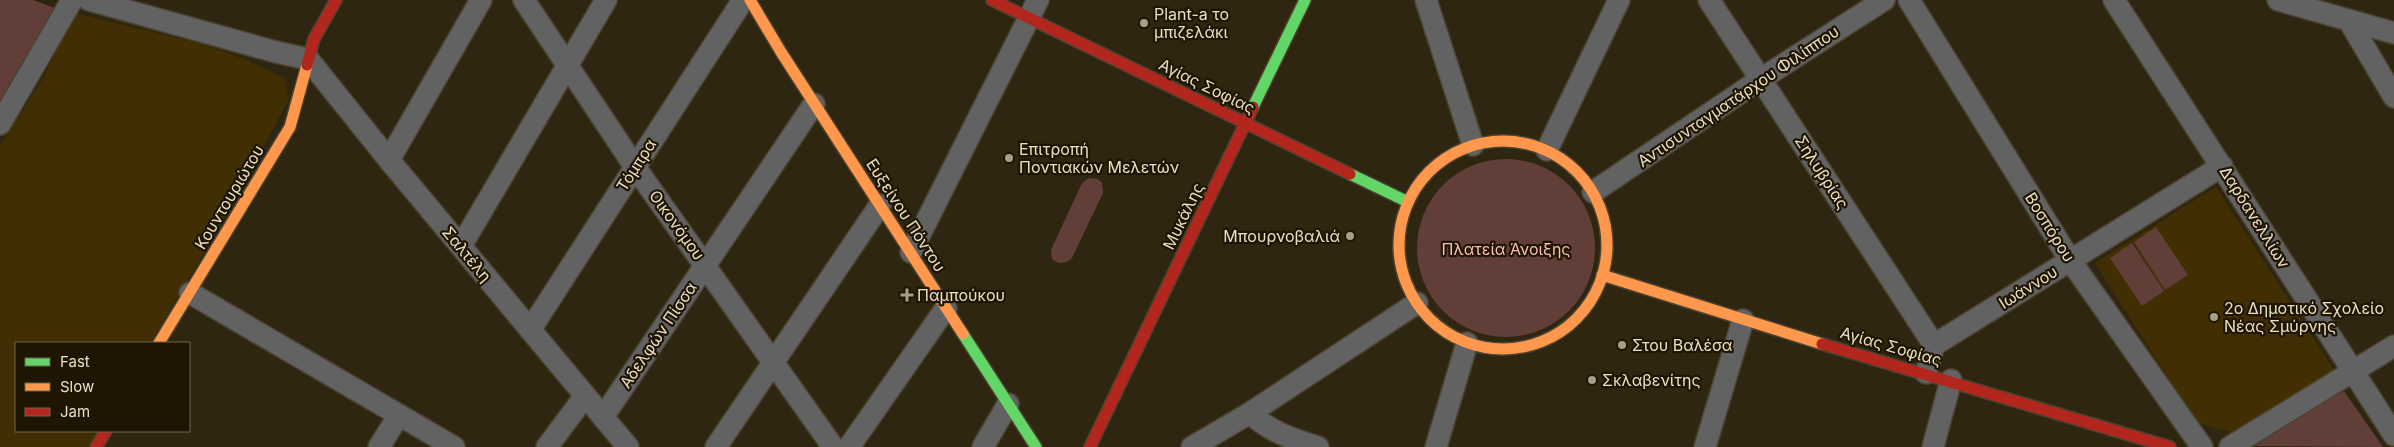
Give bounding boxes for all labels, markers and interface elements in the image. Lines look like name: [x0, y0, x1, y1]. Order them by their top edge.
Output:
place label: Plant-a το μπιζελάκι: [1154, 4, 1229, 42]
marker: Plant-a το μπιζελάκι: [1138, 17, 1150, 29]
street label: Αντισυνταγματάρχου Φιλίππου: [1634, 21, 1842, 171]
street label: Αγίας Σοφίας: [1156, 54, 1258, 118]
street label: Σηλυβρίας: [1791, 131, 1853, 213]
street label: Τόμπρα: [612, 135, 660, 195]
place label: Επιτροπή Ποντιακών Μελετών: [1019, 139, 1179, 177]
street label: Κουντουριώτου: [190, 141, 268, 253]
marker: Επιτροπή Ποντιακών Μελετών: [1003, 152, 1015, 164]
street label: Ευξείνου Πόντου: [862, 155, 950, 275]
street label: Δαρδανελλίων: [2216, 162, 2294, 272]
street label: Μυκάλης: [1158, 179, 1208, 253]
street label: Οικονόμου: [645, 186, 709, 264]
street label: Βοσπόρου: [2021, 189, 2079, 265]
street label: Σαλτέλη: [438, 222, 496, 286]
place label: Μπουρνοβαλιά: [1223, 226, 1340, 246]
marker: Μπουρνοβαλιά: [1344, 230, 1356, 242]
park label: Πλατεία Άνοιξης: [1442, 239, 1570, 259]
street label: Ιωάννου: [1995, 261, 2061, 313]
street label: Αδελφών Πίσσα: [615, 278, 701, 392]
place label: Παμπούκου: [917, 285, 1005, 305]
marker: Παμπούκου: [901, 289, 913, 301]
place label: 2ο Δημοτικό Σχολείο Νέας Σμύρνης: [2224, 298, 2384, 336]
marker: 2ο Δημοτικό Σχολείο Νέας Σμύρνης: [2208, 311, 2220, 323]
street label: Αγίας Σοφίας: [1838, 322, 1944, 370]
place label: Στου Βαλέσα: [1632, 335, 1732, 355]
marker: Στου Βαλέσα: [1616, 339, 1628, 351]
legend: [15, 342, 190, 432]
text: Fast: [60, 352, 90, 371]
place label: Σκλαβενίτης: [1602, 370, 1701, 390]
marker: Σκλαβενίτης: [1586, 374, 1598, 386]
text: Slow: [60, 377, 94, 396]
text: Jam: [60, 402, 90, 421]

